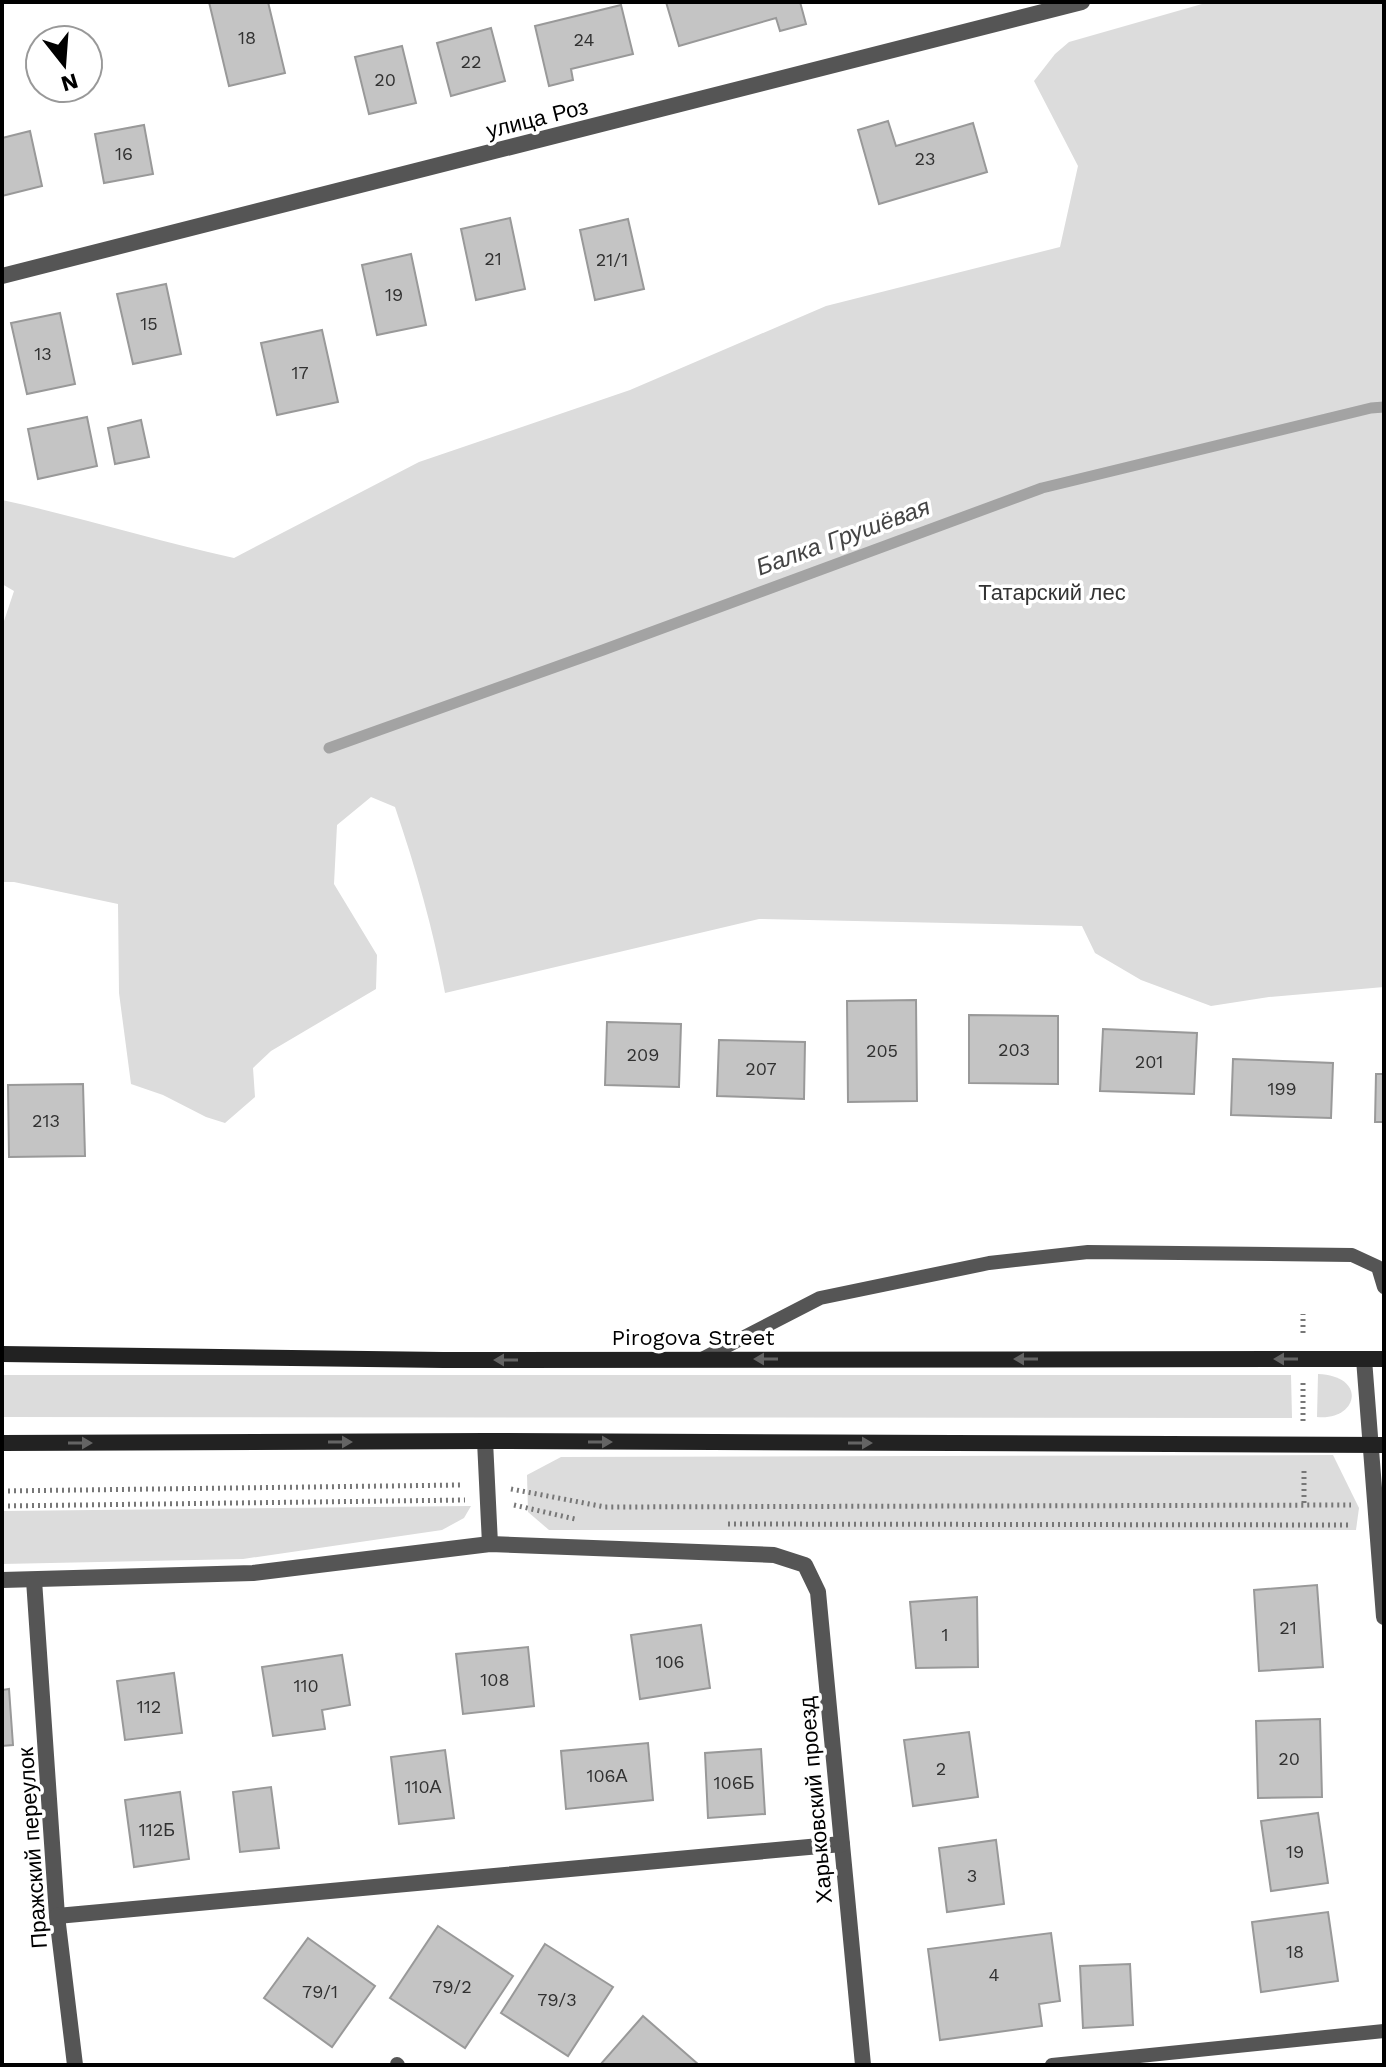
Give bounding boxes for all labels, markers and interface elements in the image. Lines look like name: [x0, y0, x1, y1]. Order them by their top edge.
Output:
north arrow: [24, 24, 104, 104]
house number: 18: [238, 27, 256, 48]
house number: 24: [574, 29, 594, 50]
house number: 22: [461, 51, 482, 72]
text: N: [58, 68, 81, 97]
house number: 20: [374, 69, 396, 90]
street label: улица Роз: [484, 94, 590, 143]
house number: 16: [115, 143, 133, 164]
house number: 23: [915, 148, 936, 169]
house number: 21: [484, 248, 502, 269]
house number: 21/1: [596, 249, 628, 270]
house number: 19: [385, 284, 403, 305]
house number: 15: [140, 313, 158, 334]
house number: 13: [34, 343, 52, 364]
house number: 17: [291, 362, 309, 383]
water label: Балка Грушёвая: [752, 492, 934, 581]
park label: Татарский лес: [978, 580, 1126, 605]
house number: 203: [998, 1039, 1030, 1060]
house number: 205: [866, 1040, 898, 1061]
house number: 209: [627, 1044, 659, 1065]
house number: 201: [1135, 1051, 1163, 1072]
house number: 207: [745, 1058, 777, 1079]
house number: 199: [1267, 1078, 1297, 1099]
house number: 213: [32, 1110, 60, 1131]
street label: Pirogova Street: [612, 1325, 774, 1350]
one-way arrow: [493, 1353, 518, 1366]
one-way arrow: [753, 1353, 778, 1365]
one-way arrow: [1013, 1353, 1038, 1365]
one-way arrow: [1273, 1353, 1298, 1365]
one-way arrow: [328, 1436, 353, 1448]
one-way arrow: [588, 1436, 613, 1448]
one-way arrow: [68, 1437, 93, 1449]
one-way arrow: [848, 1437, 873, 1449]
house number: 21: [1279, 1617, 1297, 1638]
house number: 1: [941, 1624, 949, 1645]
house number: 106: [655, 1651, 685, 1672]
house number: 108: [480, 1669, 510, 1690]
house number: 110: [293, 1675, 319, 1696]
street label: Харьковский проезд: [794, 1695, 837, 1904]
house number: 112: [137, 1696, 161, 1717]
street label: Пражский переулок: [13, 1746, 52, 1949]
house number: 20: [1278, 1748, 1300, 1769]
house number: 2: [936, 1758, 946, 1779]
house number: 106А: [586, 1765, 628, 1786]
house number: 106Б: [714, 1772, 754, 1793]
house number: 110А: [404, 1776, 442, 1797]
house number: 112Б: [139, 1819, 175, 1840]
house number: 19: [1286, 1841, 1304, 1862]
house number: 3: [967, 1865, 977, 1886]
house number: 18: [1286, 1941, 1304, 1962]
house number: 4: [989, 1964, 1000, 1985]
house number: 79/2: [432, 1976, 472, 1997]
house number: 79/1: [302, 1981, 338, 2002]
house number: 79/3: [537, 1989, 577, 2010]

